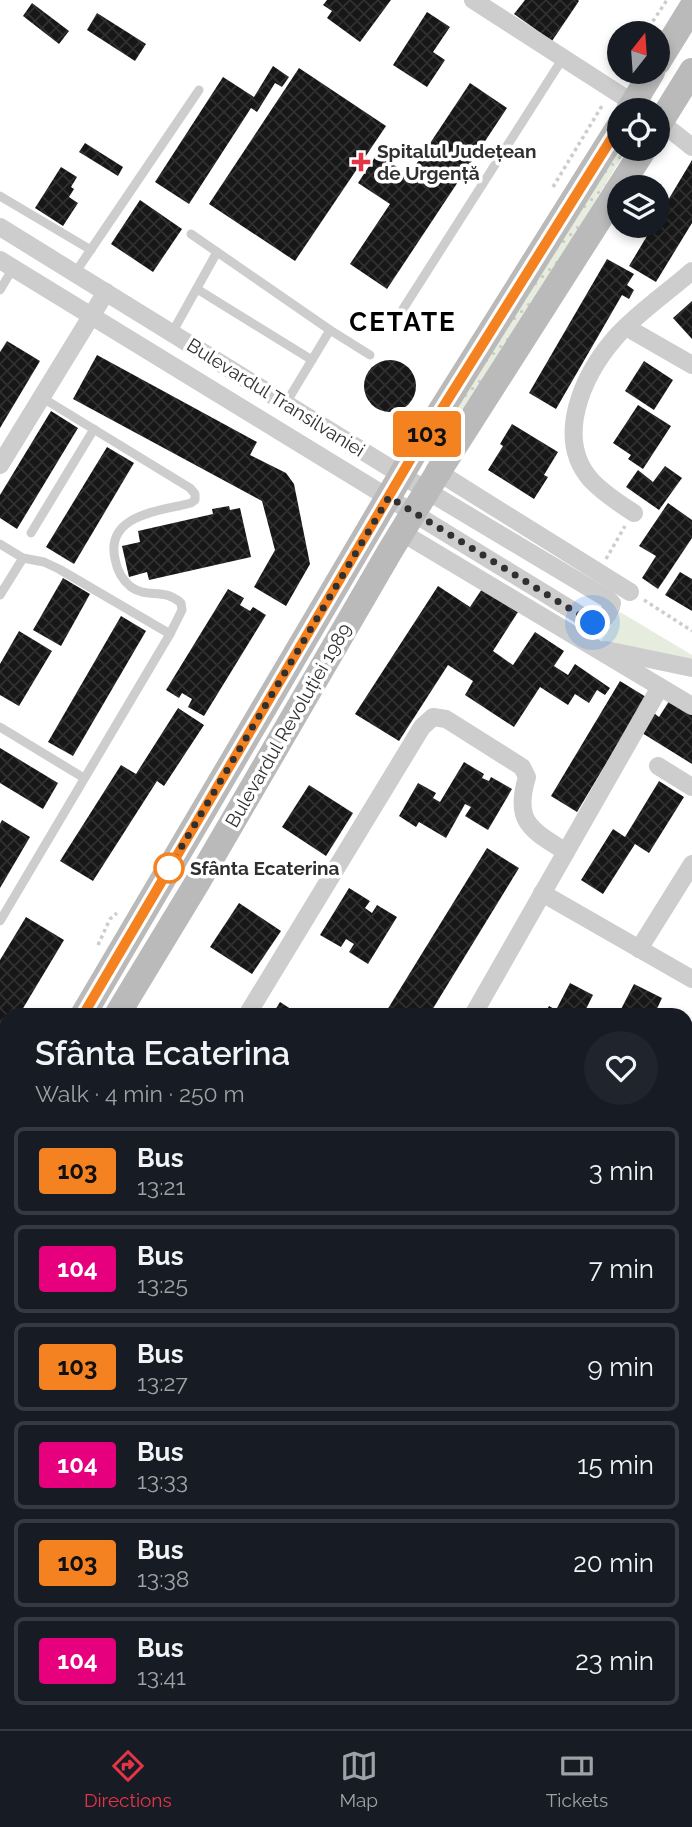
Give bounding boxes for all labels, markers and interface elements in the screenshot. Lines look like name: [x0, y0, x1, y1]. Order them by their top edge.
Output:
north arrow: [607, 21, 670, 84]
map controls: [607, 21, 670, 238]
button: locate: [607, 98, 670, 161]
place label: Spitalul Județean de Urgență: [377, 140, 536, 184]
marker: Spitalul Județean de Urgență: [351, 152, 371, 172]
button: layers: [607, 175, 670, 238]
district label: CETATE: [349, 307, 457, 337]
street label: Bulevardul Transilvaniei: [183, 333, 369, 461]
line badge: 103: [387, 411, 467, 457]
text: 103: [407, 419, 447, 448]
your location: [575, 605, 610, 640]
street label: Bulevardul Revoluției 1989: [220, 619, 356, 831]
marker: Sfânta Ecaterina: [154, 853, 184, 883]
place label: Sfânta Ecaterina: [190, 857, 339, 879]
button: heart: [584, 1031, 658, 1105]
text: Sfânta Ecaterina: [35, 1034, 290, 1073]
text: Walk · 4 min · 250 m: [35, 1080, 245, 1107]
text: Bus: [137, 1143, 184, 1173]
text: 103: [58, 1156, 97, 1185]
text: 3 min: [589, 1156, 654, 1186]
text: 13:21: [137, 1173, 185, 1200]
text: Bus: [137, 1241, 184, 1271]
text: 104: [57, 1254, 98, 1283]
text: 7 min: [589, 1254, 654, 1284]
text: 13:25: [137, 1271, 188, 1298]
text: Bus: [137, 1339, 184, 1369]
text: 103: [58, 1352, 97, 1381]
text: 9 min: [587, 1352, 654, 1382]
text: 13:27: [137, 1369, 188, 1396]
text: Bus: [137, 1437, 184, 1467]
text: 104: [57, 1450, 98, 1479]
text: 15 min: [577, 1450, 654, 1480]
text: 13:33: [137, 1467, 188, 1494]
text: Bus: [137, 1535, 184, 1565]
text: 103: [58, 1548, 97, 1577]
text: 20 min: [573, 1548, 654, 1578]
text: 13:38: [137, 1565, 189, 1592]
text: Bus: [137, 1633, 184, 1663]
text: 104: [57, 1646, 98, 1675]
text: 23 min: [575, 1646, 654, 1676]
text: 13:41: [137, 1663, 186, 1690]
tab: Directions: [84, 1747, 172, 1811]
tab: Map: [339, 1747, 378, 1811]
tab: Tickets: [546, 1747, 608, 1811]

